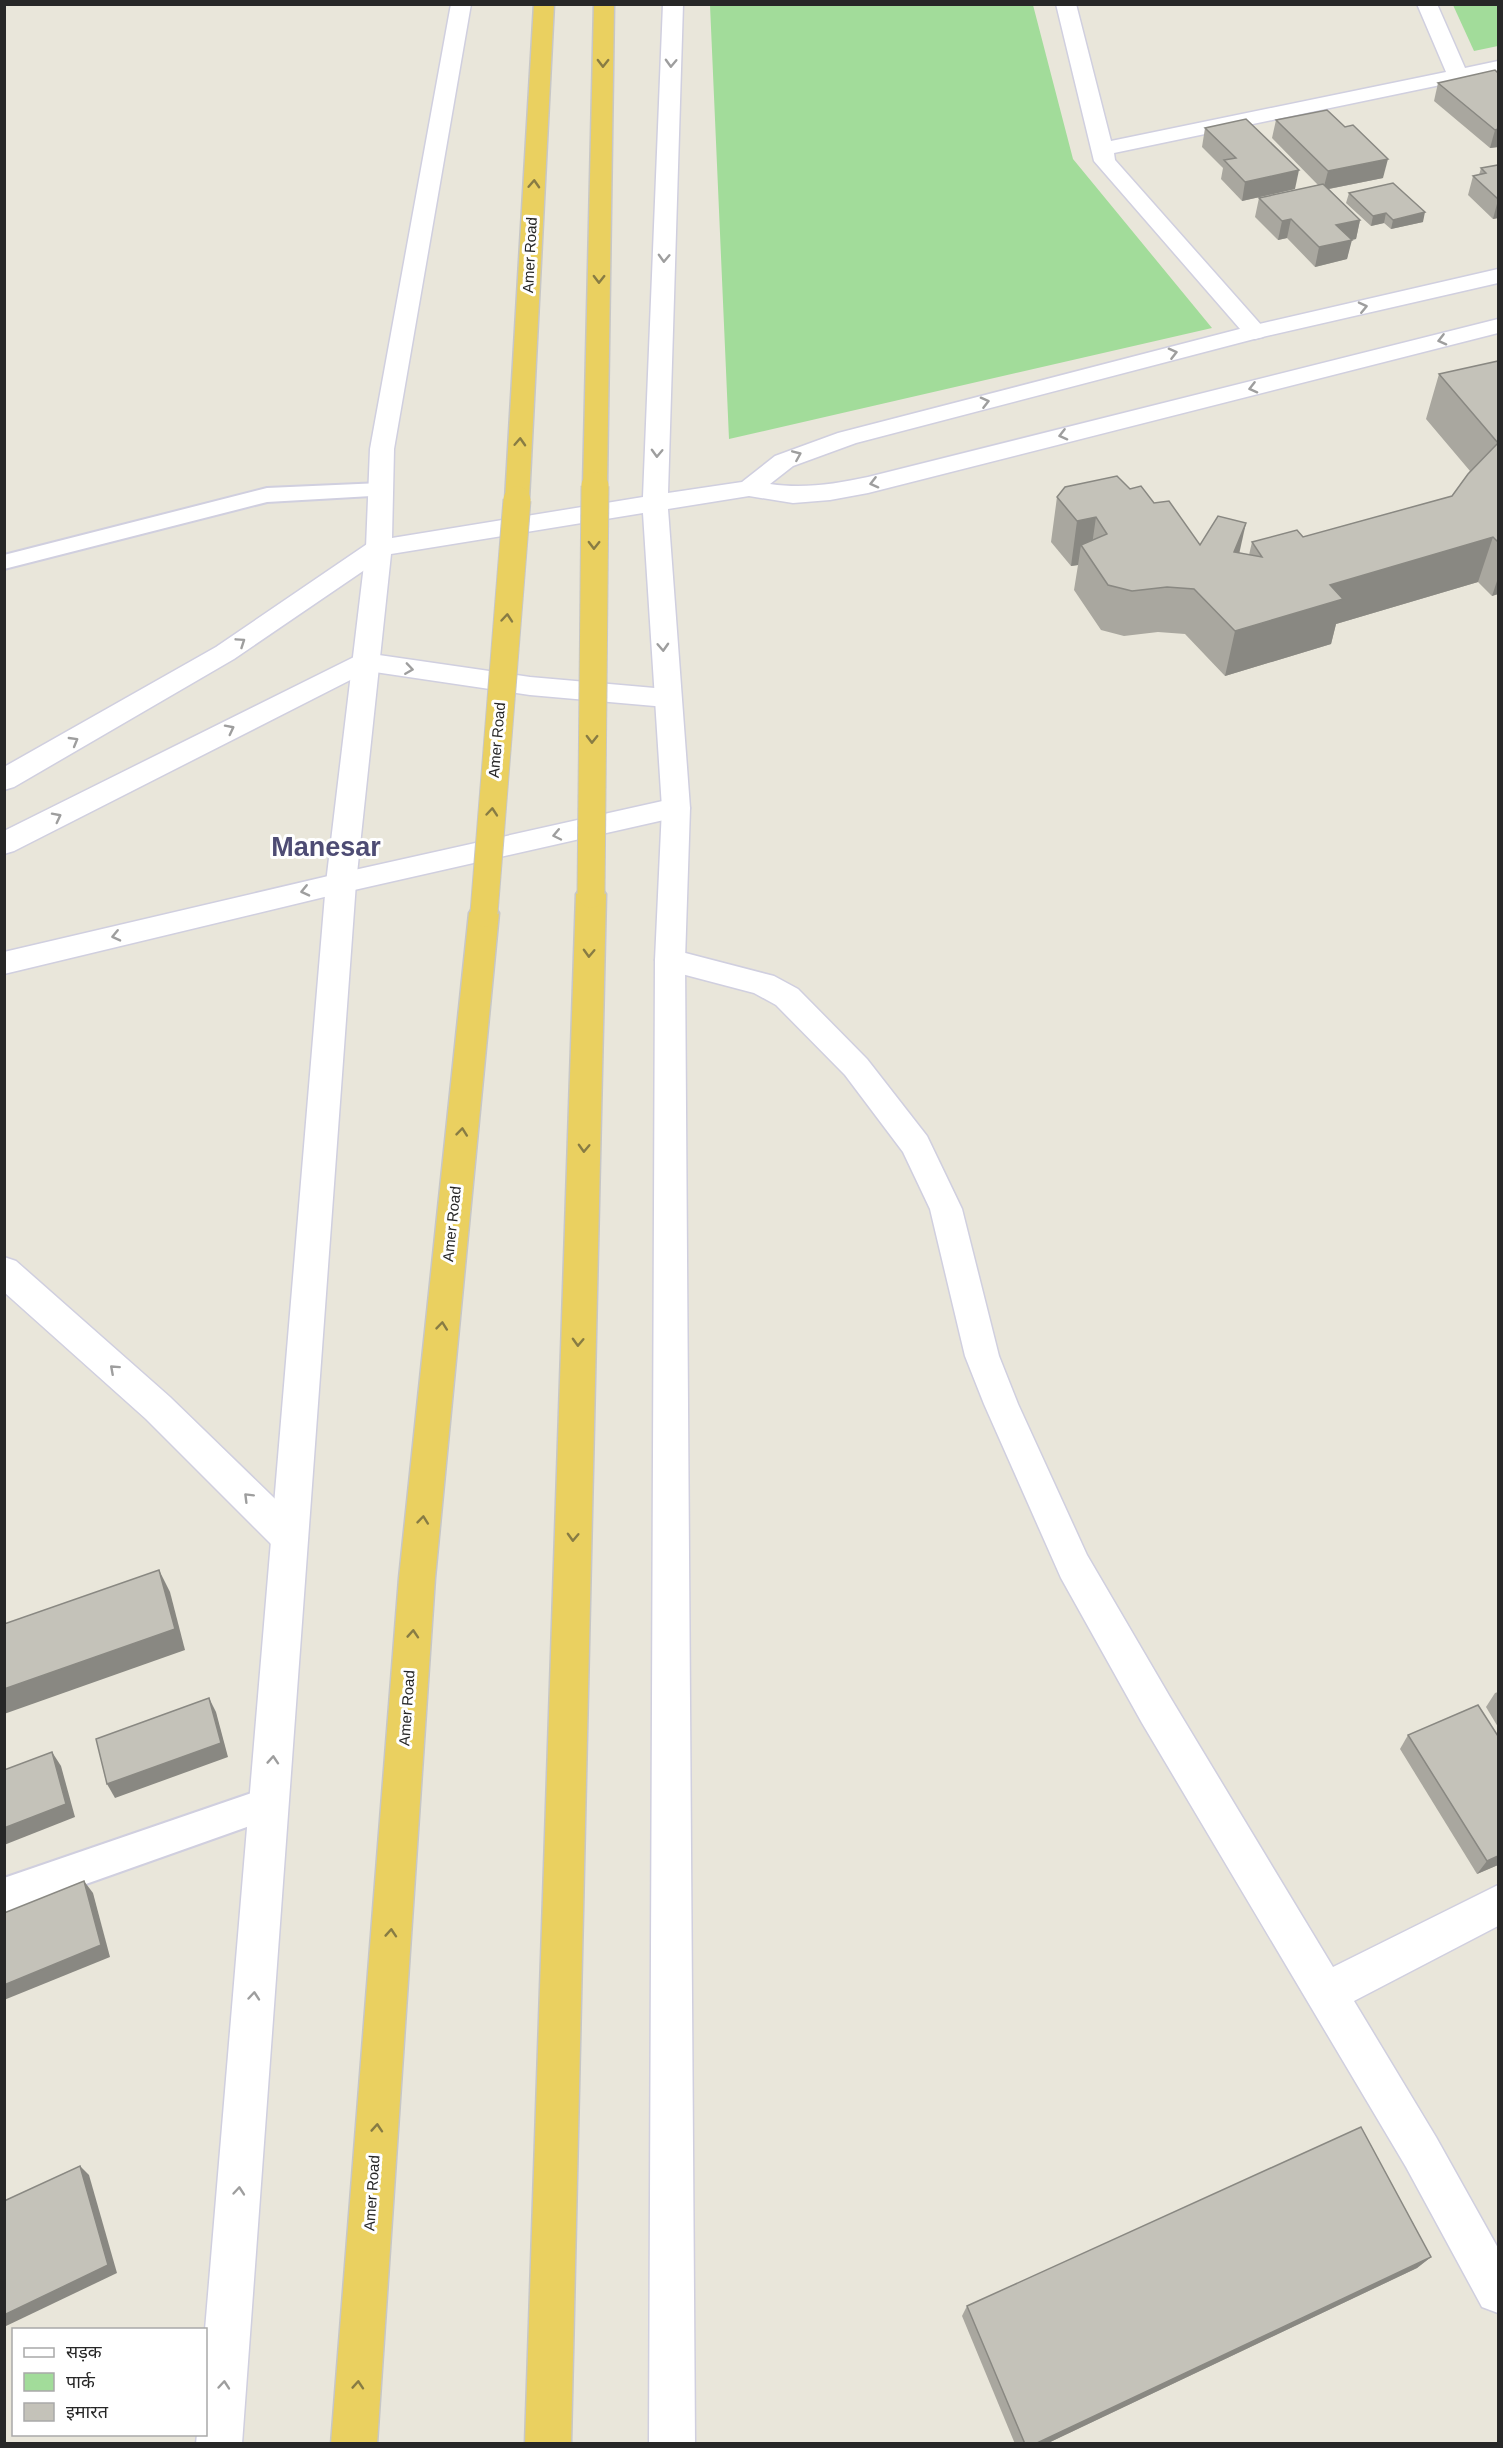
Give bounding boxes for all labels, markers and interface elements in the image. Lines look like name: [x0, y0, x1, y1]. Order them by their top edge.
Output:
one-way arrow: [597, 58, 609, 67]
one-way arrow: [665, 58, 678, 67]
one-way arrow: [527, 179, 540, 188]
street label: Amer Road: [519, 217, 540, 293]
one-way arrow: [658, 253, 671, 262]
one-way arrow: [593, 274, 605, 283]
one-way arrow: [1358, 301, 1368, 314]
one-way arrow: [1437, 333, 1447, 346]
one-way arrow: [1168, 348, 1178, 361]
one-way arrow: [1248, 380, 1258, 393]
one-way arrow: [979, 397, 990, 409]
one-way arrow: [1059, 428, 1069, 440]
one-way arrow: [513, 437, 526, 446]
one-way arrow: [651, 448, 664, 457]
one-way arrow: [791, 451, 802, 463]
one-way arrow: [870, 475, 880, 488]
one-way arrow: [588, 540, 600, 549]
one-way arrow: [500, 613, 513, 623]
one-way arrow: [235, 638, 246, 649]
one-way arrow: [656, 643, 669, 652]
one-way arrow: [405, 662, 414, 674]
street label: Amer Road: [485, 701, 508, 778]
one-way arrow: [224, 724, 235, 736]
one-way arrow: [586, 735, 598, 744]
one-way arrow: [67, 737, 78, 748]
one-way arrow: [485, 808, 498, 817]
one-way arrow: [50, 813, 61, 825]
one-way arrow: [552, 827, 562, 840]
district label: Manesar: [271, 832, 381, 862]
one-way arrow: [300, 884, 310, 897]
one-way arrow: [111, 929, 121, 942]
one-way arrow: [583, 948, 595, 957]
one-way arrow: [455, 1128, 467, 1137]
one-way arrow: [577, 1143, 590, 1152]
street label: Amer Road: [439, 1185, 464, 1263]
one-way arrow: [435, 1322, 448, 1331]
one-way arrow: [572, 1338, 584, 1347]
one-way arrow: [110, 1365, 121, 1376]
one-way arrow: [245, 1493, 255, 1504]
one-way arrow: [416, 1516, 429, 1525]
one-way arrow: [566, 1533, 579, 1542]
one-way arrow: [406, 1630, 419, 1639]
street label: Amer Road: [395, 1670, 418, 1746]
one-way arrow: [266, 1756, 279, 1765]
one-way arrow: [384, 1929, 397, 1938]
one-way arrow: [247, 1992, 260, 2001]
one-way arrow: [370, 2123, 383, 2132]
street label: Amer Road: [360, 2155, 383, 2231]
one-way arrow: [232, 2186, 245, 2195]
legend: [12, 2328, 207, 2436]
text: सड़क: [66, 2342, 103, 2362]
text: पार्क: [66, 2371, 96, 2392]
one-way arrow: [217, 2381, 230, 2390]
one-way arrow: [351, 2381, 364, 2390]
text: इमारत: [66, 2402, 109, 2422]

